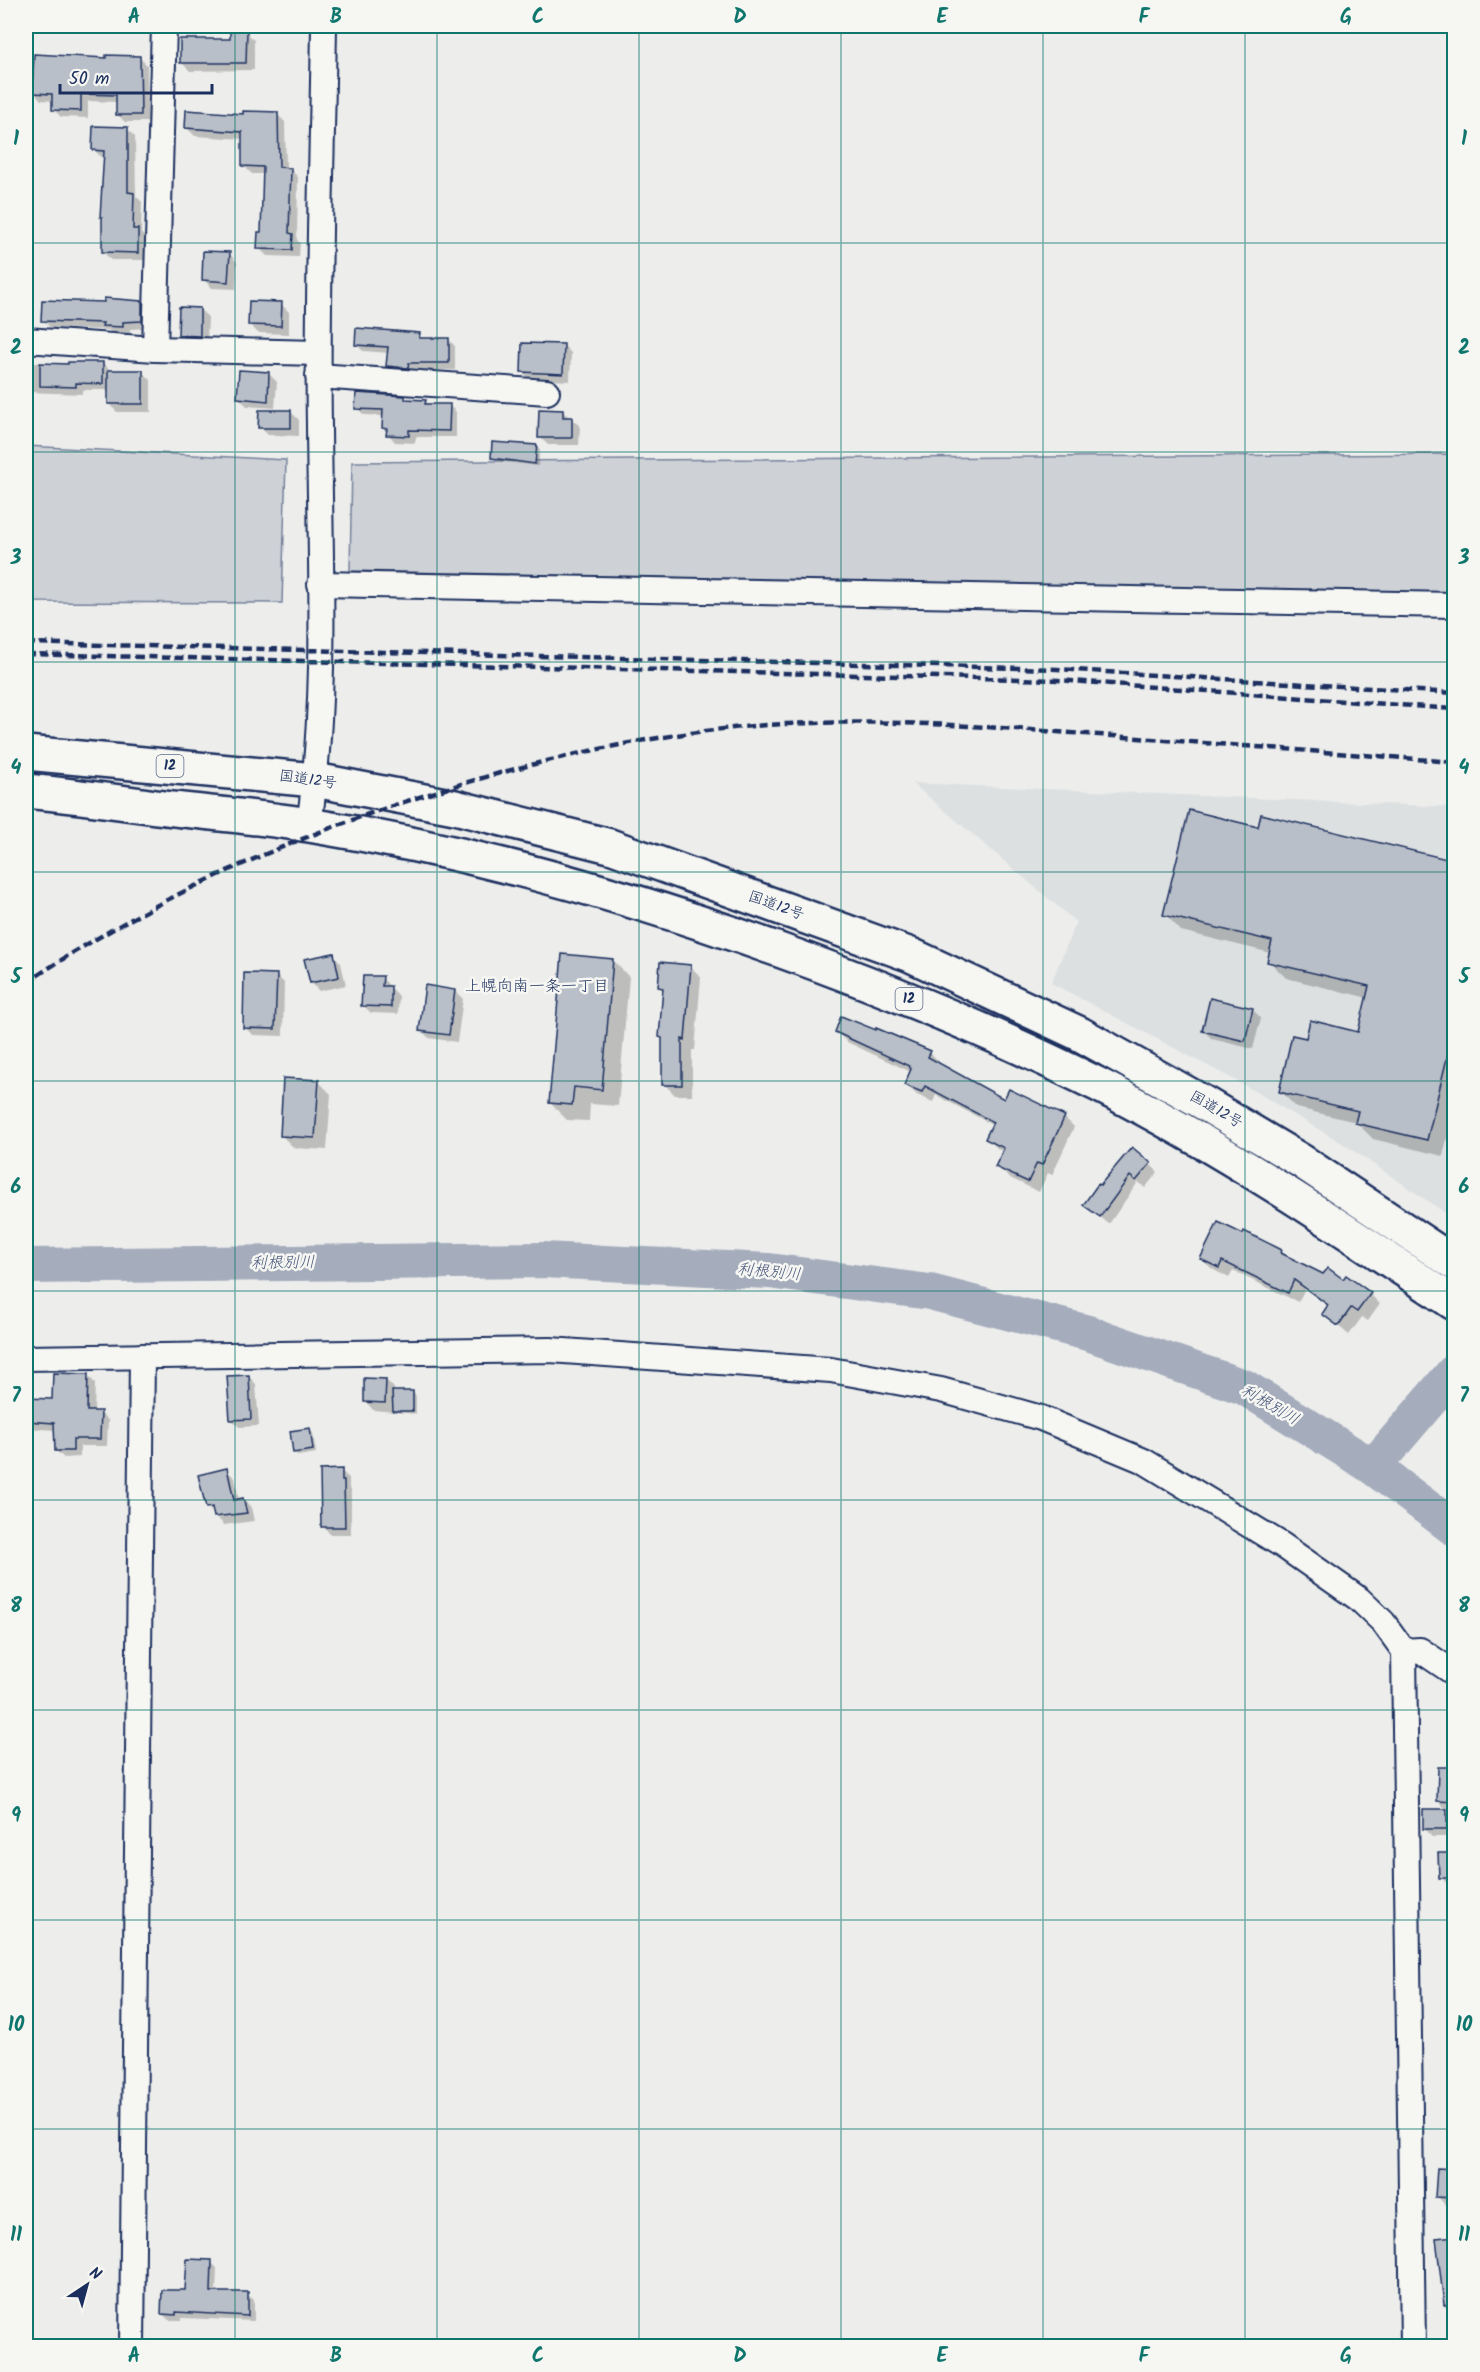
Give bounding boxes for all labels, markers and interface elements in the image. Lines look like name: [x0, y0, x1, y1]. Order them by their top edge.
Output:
text: A: [128, 2, 140, 34]
text: B: [330, 2, 342, 34]
text: C: [532, 2, 544, 34]
text: D: [733, 2, 747, 34]
text: E: [936, 2, 948, 34]
text: F: [1139, 2, 1151, 34]
text: G: [1340, 2, 1352, 34]
scale bar: [60, 57, 212, 95]
text: 50 m: [69, 65, 109, 94]
text: 1: [13, 124, 19, 156]
text: 1: [1461, 124, 1467, 156]
text: 2: [10, 333, 22, 365]
text: 2: [1458, 333, 1470, 365]
text: 3: [10, 543, 22, 575]
text: 3: [1458, 543, 1470, 575]
text: 4: [11, 753, 22, 785]
text: 4: [1459, 753, 1470, 785]
road number: 12: [156, 755, 184, 777]
street label: 国道12号: [277, 764, 339, 796]
street label: 国道12号: [744, 885, 808, 927]
text: 5: [10, 962, 23, 994]
text: 5: [1458, 962, 1471, 994]
district label: 上幌向南一条一丁目: [465, 974, 609, 999]
road number: 12: [896, 988, 922, 1010]
street label: 国道12号: [1185, 1085, 1247, 1135]
text: 6: [11, 1172, 22, 1204]
text: 6: [1459, 1172, 1470, 1204]
water label: 利根別川: [251, 1250, 315, 1276]
water label: 利根別川: [736, 1257, 802, 1287]
water label: 利根別川: [1236, 1378, 1304, 1432]
text: 7: [11, 1381, 21, 1413]
text: 7: [1459, 1381, 1469, 1413]
text: 8: [10, 1591, 22, 1623]
text: 8: [1458, 1591, 1470, 1623]
text: 9: [11, 1801, 21, 1833]
text: 9: [1459, 1801, 1469, 1833]
text: 10: [8, 2010, 25, 2042]
text: 10: [1456, 2010, 1473, 2042]
text: 11: [10, 2220, 22, 2252]
text: 11: [1458, 2220, 1470, 2252]
north arrow: [57, 2255, 117, 2315]
text: N: [83, 2261, 106, 2287]
text: A: [128, 2341, 140, 2372]
text: B: [330, 2341, 342, 2372]
text: C: [532, 2341, 544, 2372]
text: D: [733, 2341, 747, 2372]
text: E: [936, 2341, 948, 2372]
text: F: [1139, 2341, 1151, 2372]
text: G: [1340, 2341, 1352, 2372]

